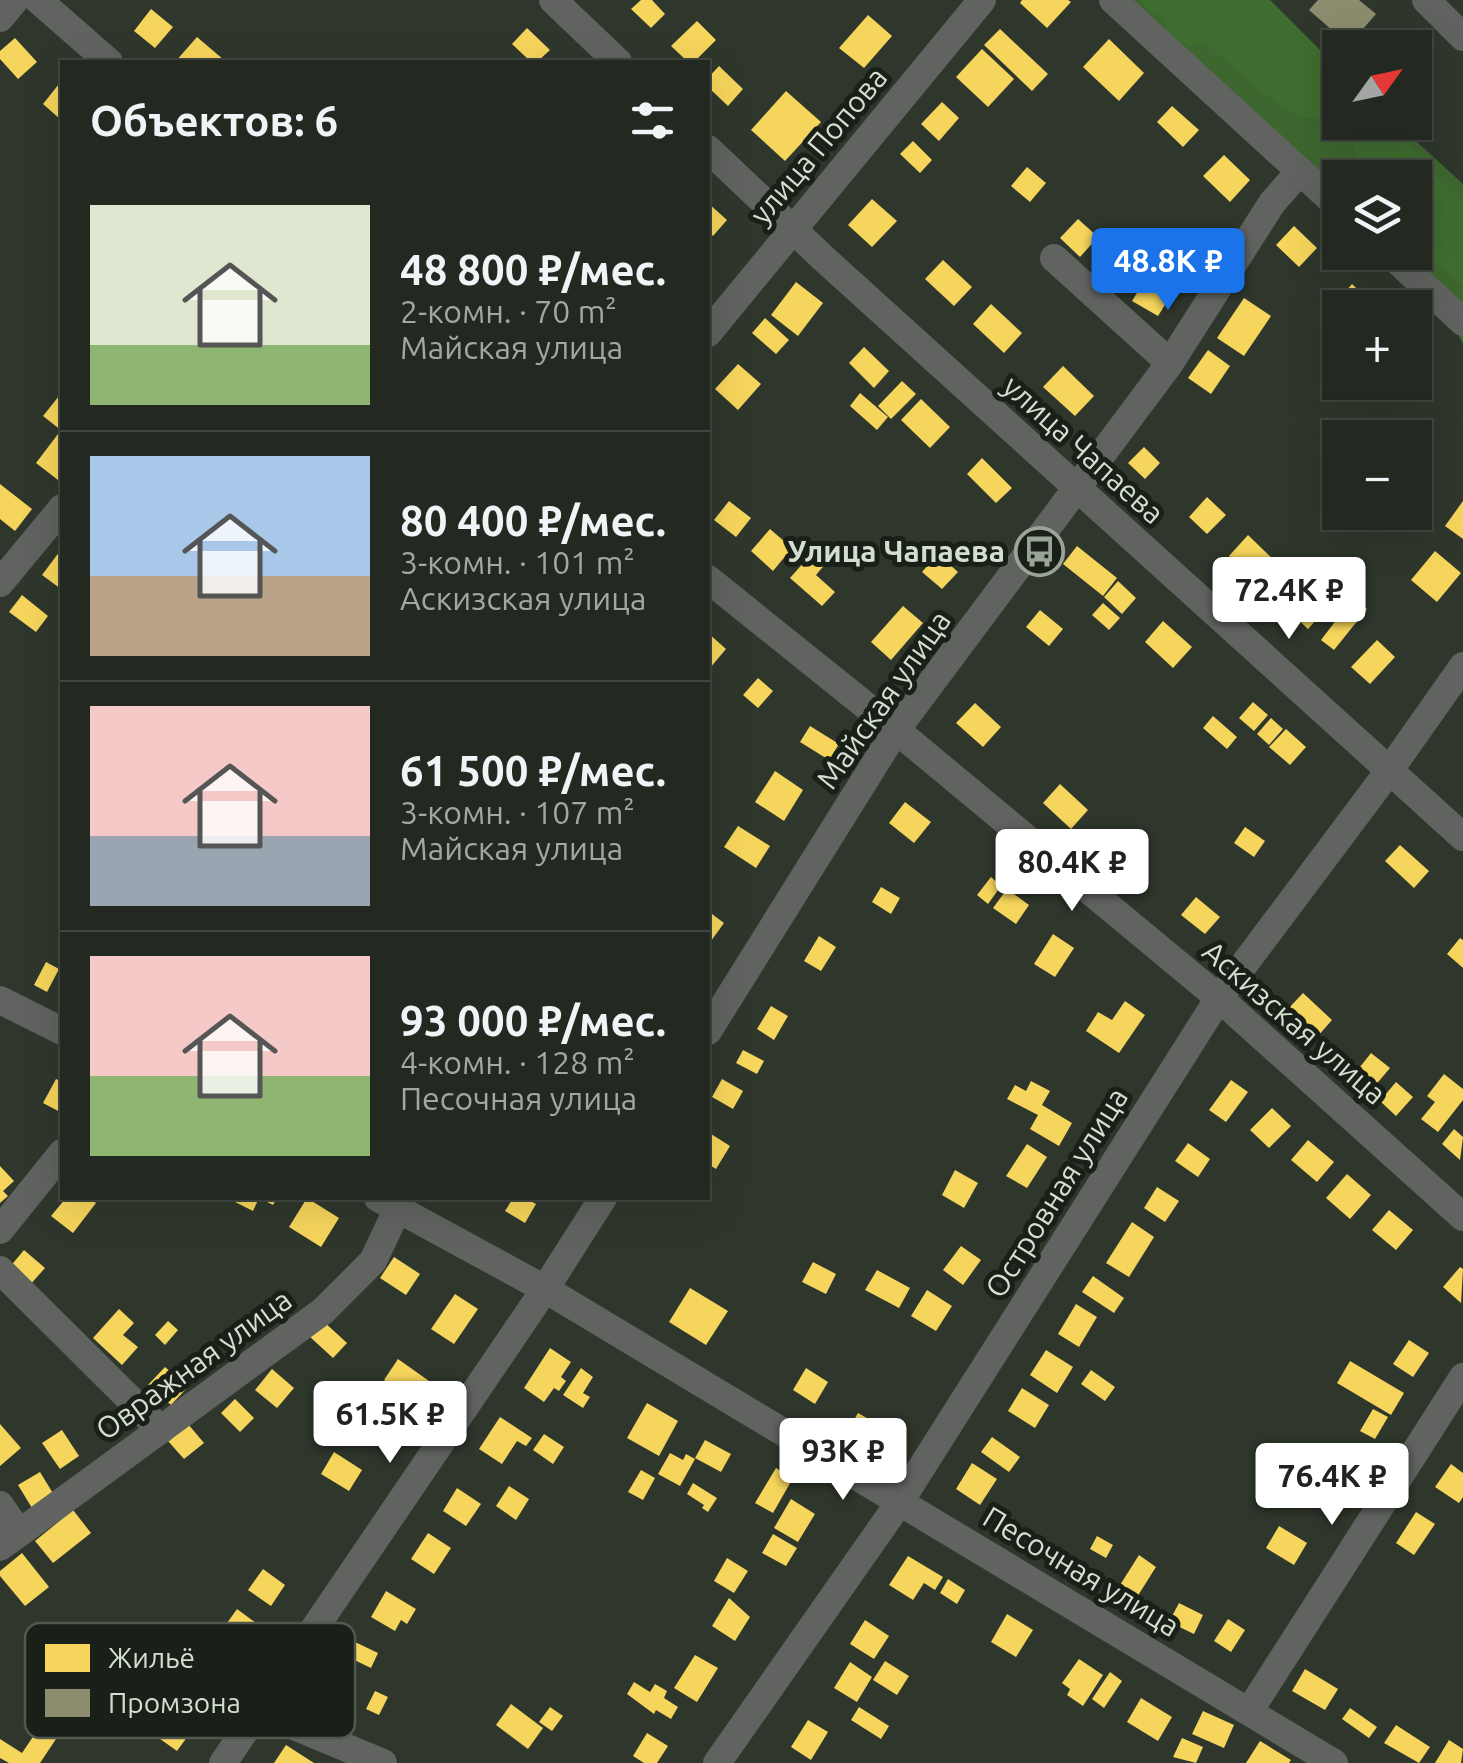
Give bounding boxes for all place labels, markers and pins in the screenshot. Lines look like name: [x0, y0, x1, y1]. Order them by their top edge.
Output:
pin: 48.8K ₽: [1076, 228, 1260, 313]
bus stop icon: Улица Чапаева: [1014, 526, 1066, 578]
place label: Улица Чапаева: [788, 534, 1005, 568]
pin: 72.4K ₽: [1197, 557, 1381, 642]
pin: 80.4K ₽: [980, 829, 1164, 914]
pin: 61.5K ₽: [298, 1381, 482, 1466]
pin: 93K ₽: [773, 1418, 913, 1503]
pin: 76.4K ₽: [1240, 1443, 1424, 1528]

